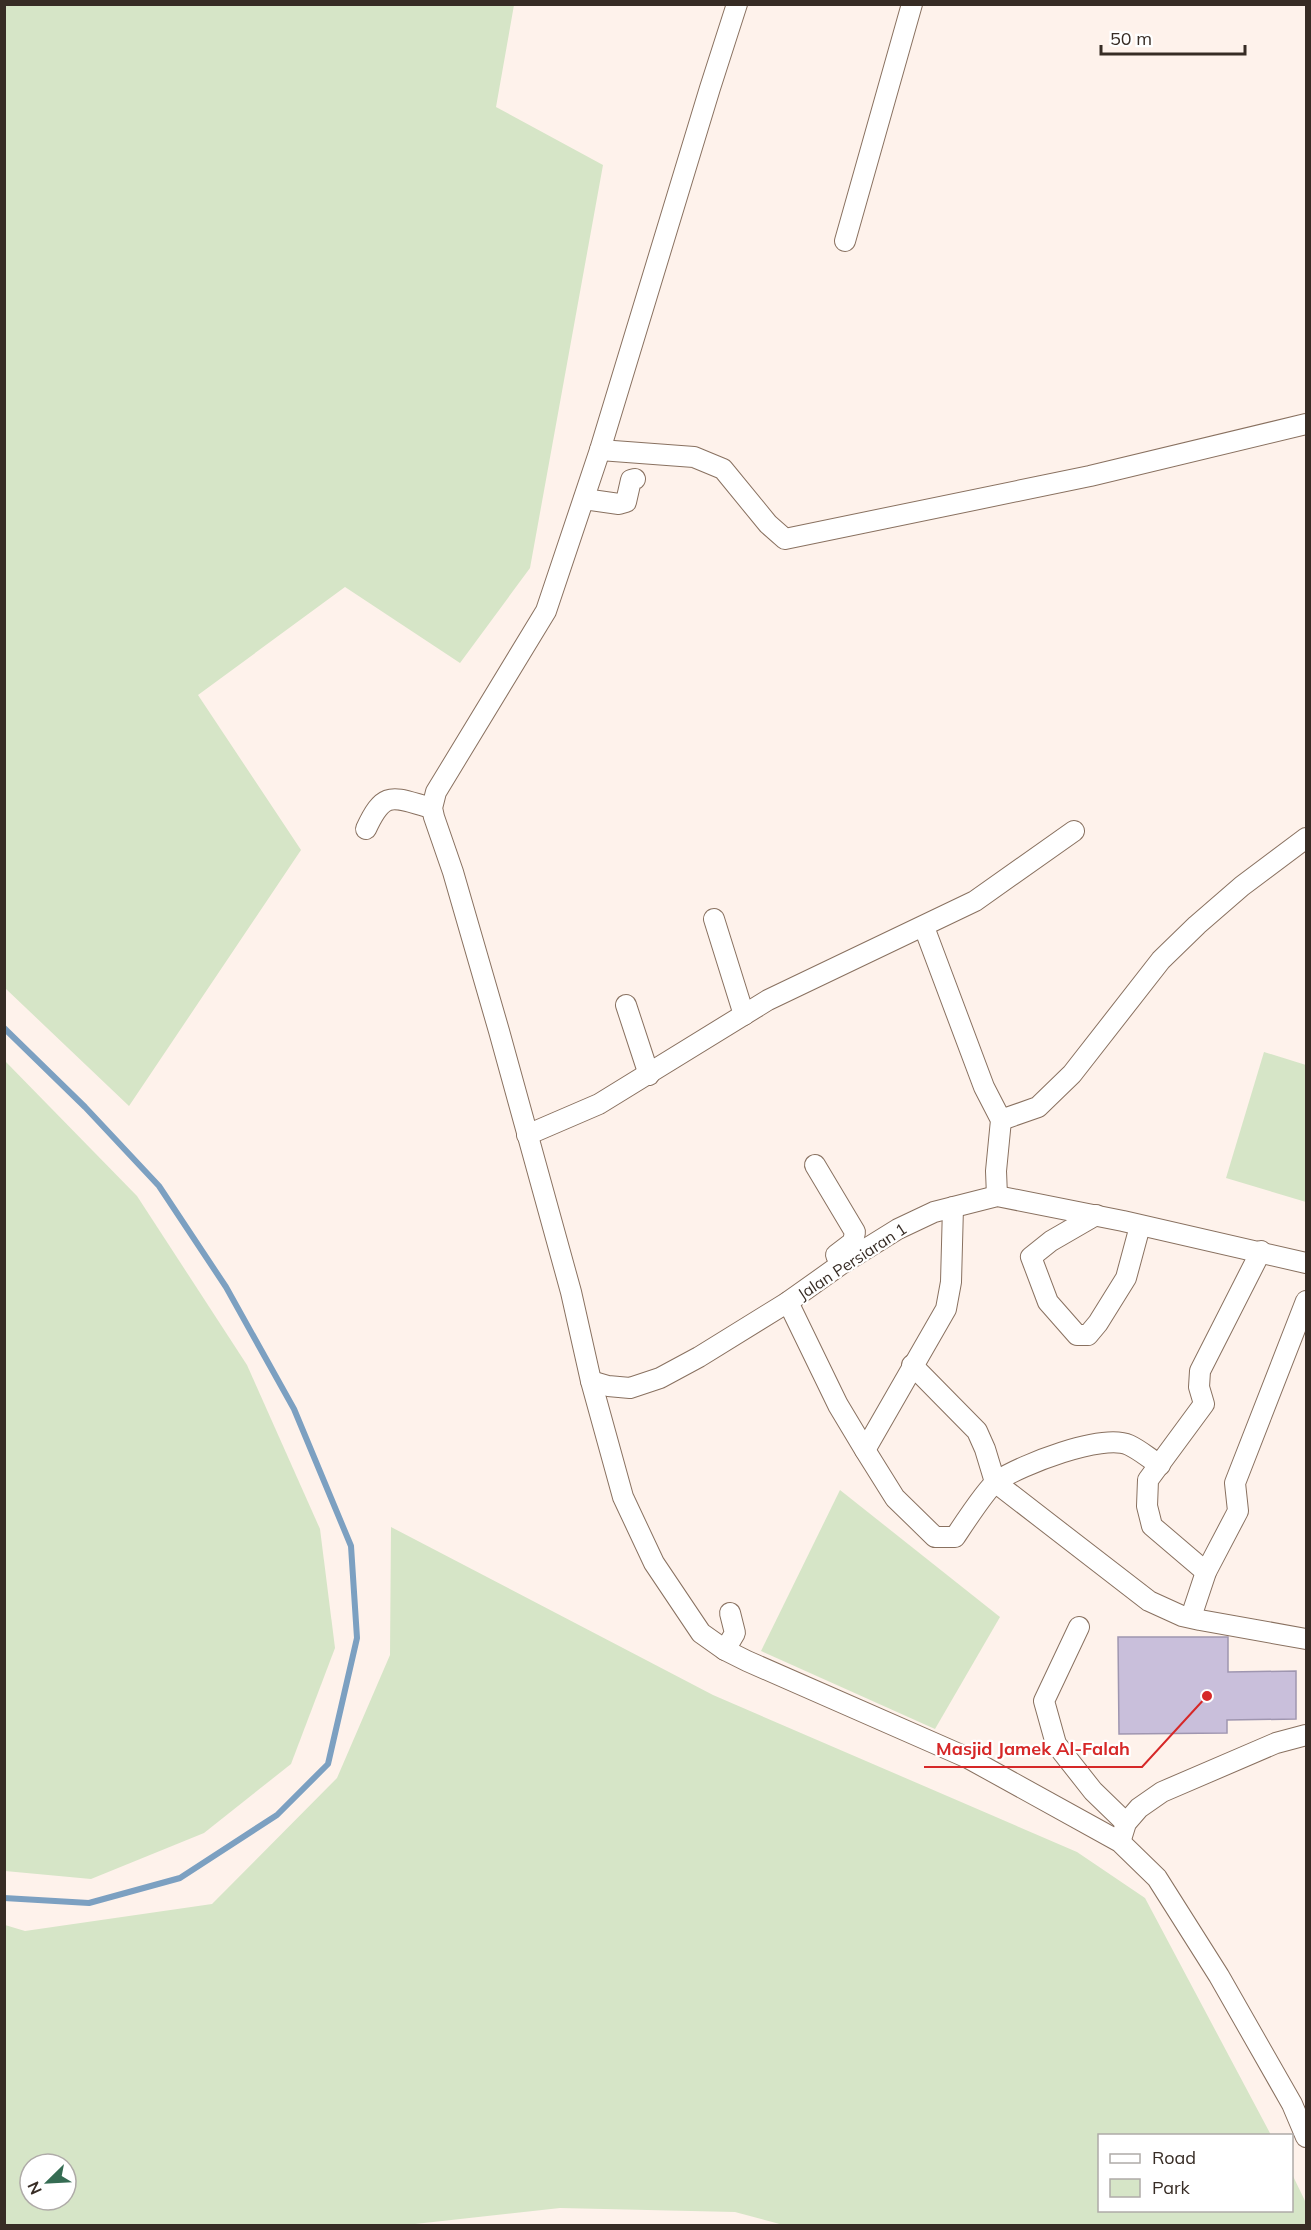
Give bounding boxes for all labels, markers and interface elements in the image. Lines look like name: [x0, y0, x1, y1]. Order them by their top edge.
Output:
scale bar: [1101, 18, 1245, 56]
text: 50 m: [1110, 27, 1152, 50]
street label: Jalan Persiaran 1: [794, 1218, 910, 1304]
callout: Masjid Jamek Al-Falah: [924, 1731, 1142, 1767]
text: Masjid Jamek Al-Falah: [936, 1737, 1130, 1760]
legend: [1098, 2134, 1293, 2212]
text: Road: [1152, 2146, 1196, 2169]
north arrow: [18, 2152, 78, 2212]
text: Park: [1152, 2176, 1191, 2199]
text: N: [23, 2179, 46, 2198]

